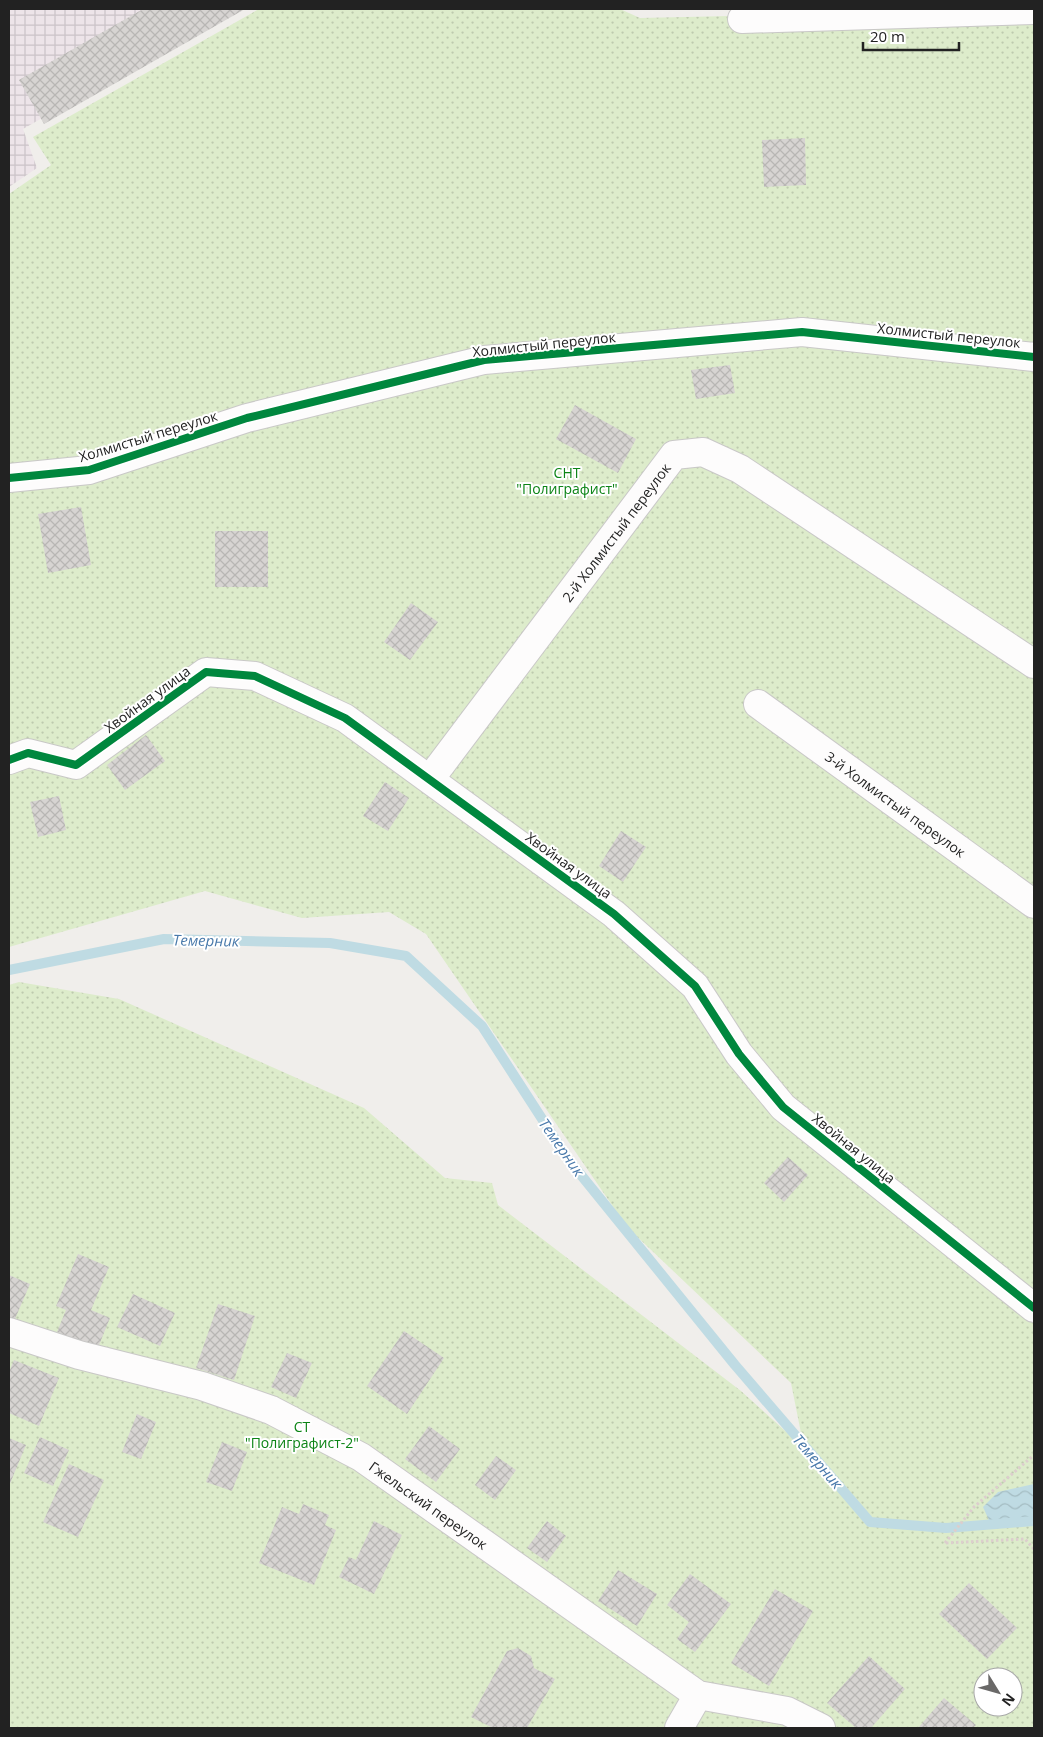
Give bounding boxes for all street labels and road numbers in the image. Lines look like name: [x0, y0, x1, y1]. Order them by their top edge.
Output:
street label: Холмистый переулок: [876, 318, 1022, 352]
street label: Холмистый переулок: [471, 327, 617, 361]
street label: Холмистый переулок: [76, 406, 220, 466]
street label: 2-й Холмистый переулок: [557, 458, 675, 605]
street label: Хвойная улица: [100, 661, 194, 737]
street label: 3-й Холмистый переулок: [822, 746, 970, 862]
street label: Хвойная улица: [522, 827, 616, 903]
street label: Хвойная улица: [808, 1109, 900, 1187]
street label: Гжельский переулок: [366, 1456, 492, 1554]

